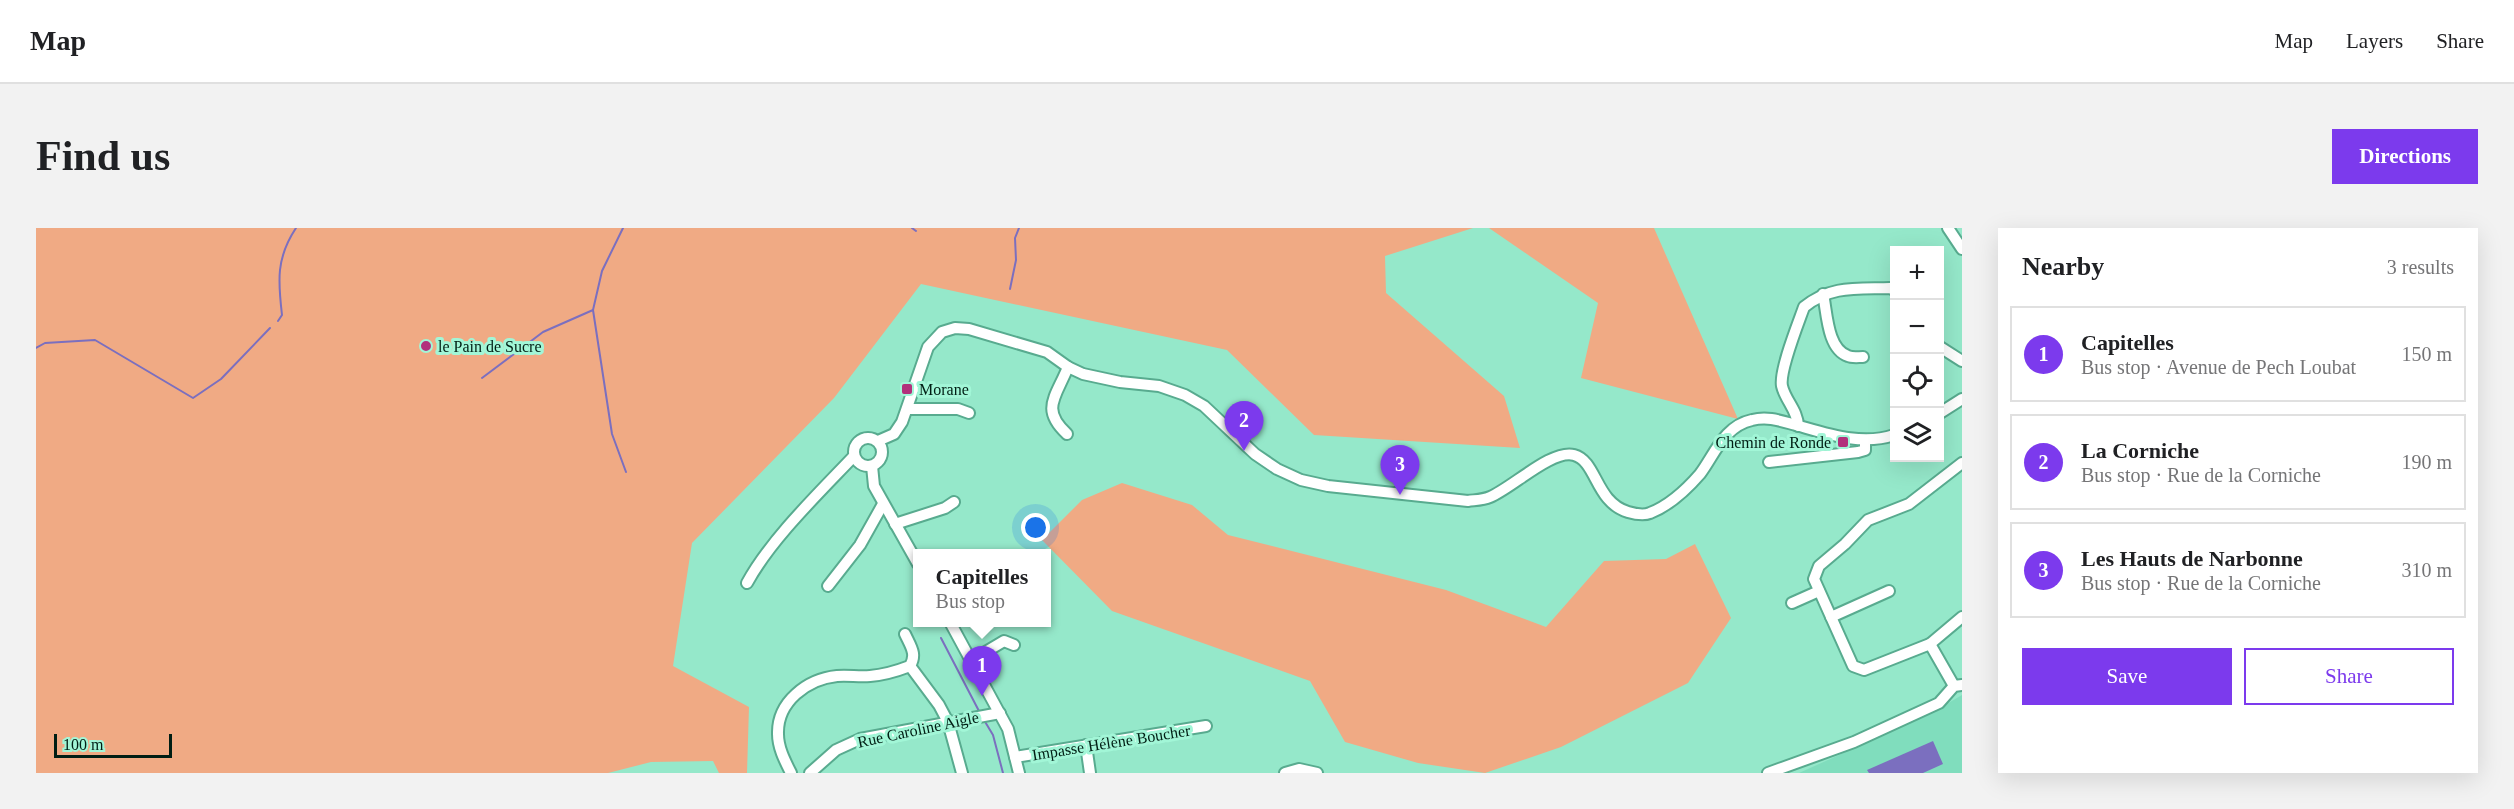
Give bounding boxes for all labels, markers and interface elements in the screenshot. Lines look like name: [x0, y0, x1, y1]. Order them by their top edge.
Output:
text: Map: [30, 25, 86, 56]
text: Map: [2275, 29, 2313, 53]
text: Layers: [2346, 29, 2403, 53]
text: Share: [2436, 29, 2484, 53]
button: Directions: [2332, 129, 2478, 184]
text: Find us: [36, 133, 170, 179]
map controls: [1890, 246, 1944, 462]
button: +: [1890, 246, 1944, 300]
text: Nearby: [2022, 252, 2104, 281]
text: 3 results: [2387, 256, 2454, 278]
button: −: [1890, 300, 1944, 354]
text: Capitelles: [2081, 330, 2174, 355]
place label: le Pain de Sucre: [438, 338, 542, 355]
marker: le Pain de Sucre: [419, 339, 433, 353]
text: 1: [2039, 343, 2049, 365]
text: 150 m: [2401, 343, 2452, 365]
button: locate: [1890, 354, 1944, 408]
text: Bus stop · Avenue de Pech Loubat: [2081, 356, 2356, 378]
place label: Morane: [919, 381, 969, 398]
marker: Morane: [900, 382, 914, 396]
pin: 2: [1224, 402, 1264, 451]
button: layers: [1890, 408, 1944, 462]
place label: Chemin de Ronde: [1715, 434, 1831, 451]
marker: Chemin de Ronde: [1836, 435, 1850, 449]
text: La Corniche: [2081, 438, 2199, 463]
pin: 3: [1380, 446, 1420, 495]
text: 2: [2039, 451, 2049, 473]
text: 190 m: [2401, 451, 2452, 473]
text: Bus stop · Rue de la Corniche: [2081, 464, 2321, 486]
your location: [1021, 513, 1050, 542]
text: Les Hauts de Narbonne: [2081, 546, 2303, 571]
popup: [913, 549, 1051, 627]
text: 3: [2039, 559, 2049, 581]
text: 310 m: [2401, 559, 2452, 581]
text: Capitelles: [936, 564, 1028, 589]
text: Bus stop · Rue de la Corniche: [2081, 572, 2321, 594]
text: Bus stop: [936, 590, 1005, 612]
pin: 1: [962, 646, 1002, 696]
button: Save: [2022, 648, 2232, 705]
button: Share: [2244, 648, 2454, 705]
street label: Rue Caroline Aigle: [856, 708, 980, 752]
street label: Impasse Hélène Boucher: [1031, 721, 1192, 764]
scale bar: [54, 731, 172, 758]
text: 100 m: [63, 736, 103, 753]

